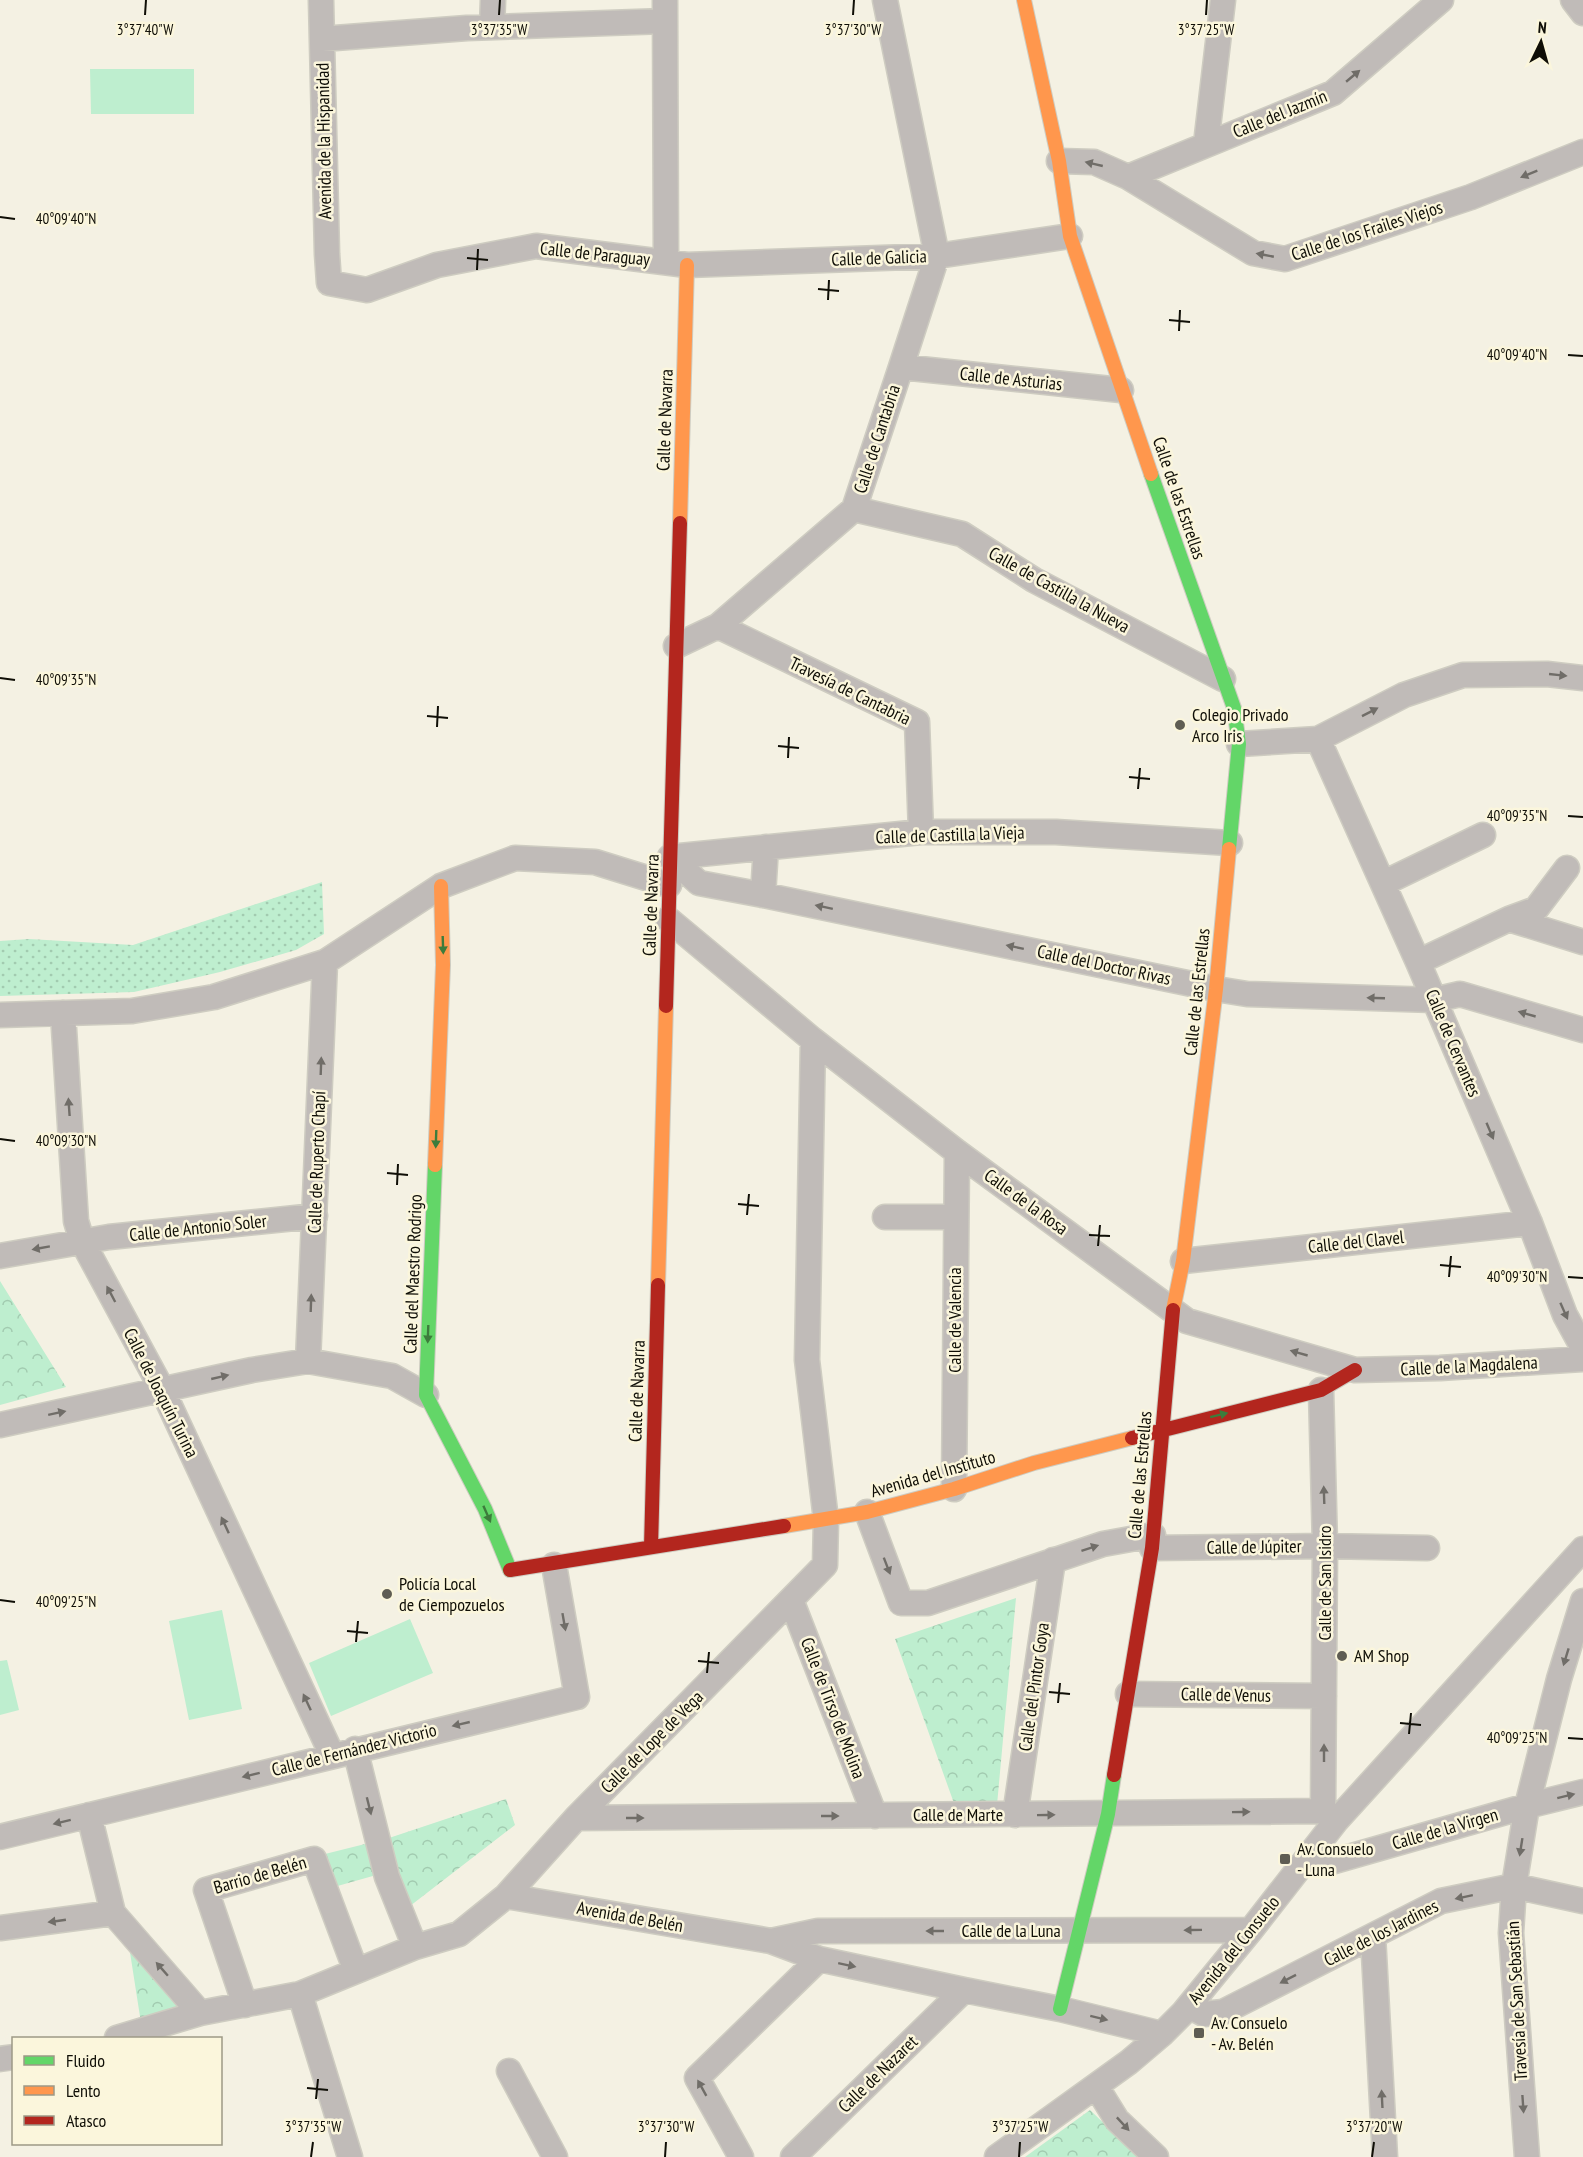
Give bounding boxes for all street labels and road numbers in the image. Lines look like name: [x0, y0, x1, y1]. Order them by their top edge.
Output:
street label: Avenida de la Hispanidad: [311, 63, 336, 219]
street label: Calle del Jazmín: [1229, 84, 1330, 143]
street label: Calle de los Frailes Viejos: [1288, 195, 1445, 266]
street label: Calle de Paraguay: [539, 236, 651, 271]
street label: Calle de Galicia: [831, 244, 927, 271]
street label: Calle de Asturias: [959, 362, 1063, 395]
street label: Calle de Navarra: [651, 369, 678, 471]
street label: Calle de Cantabria: [848, 382, 905, 496]
street label: Calle de las Estrellas: [1148, 434, 1211, 562]
street label: Calle de Castilla la Nueva: [985, 541, 1134, 638]
street label: Travesía de Cantabria: [786, 651, 915, 730]
street label: Calle de Castilla la Vieja: [875, 820, 1025, 849]
street label: Calle de Navarra: [637, 854, 664, 956]
street label: Calle de las Estrellas: [1178, 927, 1215, 1057]
street label: Calle del Doctor Rivas: [1035, 939, 1173, 990]
street label: Calle de Cervantes: [1421, 986, 1486, 1100]
street label: Calle de Ruperto Chapí: [303, 1090, 330, 1234]
street label: Calle de la Rosa: [980, 1163, 1073, 1240]
street label: Calle del Maestro Rodrigo: [398, 1194, 427, 1354]
street label: Calle de Antonio Soler: [128, 1209, 268, 1246]
street label: Calle del Clavel: [1307, 1225, 1406, 1258]
street label: Calle de Valencia: [943, 1267, 966, 1373]
street label: Calle de Joaquín Turina: [119, 1324, 204, 1461]
street label: Calle de Navarra: [623, 1340, 650, 1442]
street label: Calle de la Magdalena: [1400, 1350, 1538, 1381]
street label: Calle de las Estrellas: [1122, 1410, 1157, 1540]
street label: Avenida del Instituto: [868, 1445, 998, 1502]
street label: Calle de San Isidro: [1313, 1525, 1336, 1641]
street label: Calle de Júpiter: [1206, 1534, 1302, 1559]
street label: Calle del Pintor Goya: [1013, 1621, 1054, 1753]
street label: Calle de Tirso de Molina: [796, 1634, 871, 1782]
street label: Calle de Venus: [1181, 1682, 1271, 1707]
street label: Calle de Lope de Vega: [596, 1686, 708, 1798]
street label: Calle de Fernández Victorio: [269, 1718, 439, 1781]
street label: Calle de la Virgen: [1389, 1802, 1500, 1855]
street label: Calle de Marte: [913, 1803, 1003, 1826]
street label: Barrio de Belén: [211, 1850, 309, 1899]
street label: Avenida del Consuelo: [1183, 1891, 1285, 2009]
street label: Calle de los Jardines: [1320, 1894, 1442, 1971]
street label: Avenida de Belén: [575, 1896, 685, 1937]
street label: Calle de la Luna: [961, 1919, 1061, 1942]
street label: Travesía de San Sebastián: [1501, 1921, 1532, 2081]
street label: Calle de Nazaret: [833, 2030, 922, 2117]

